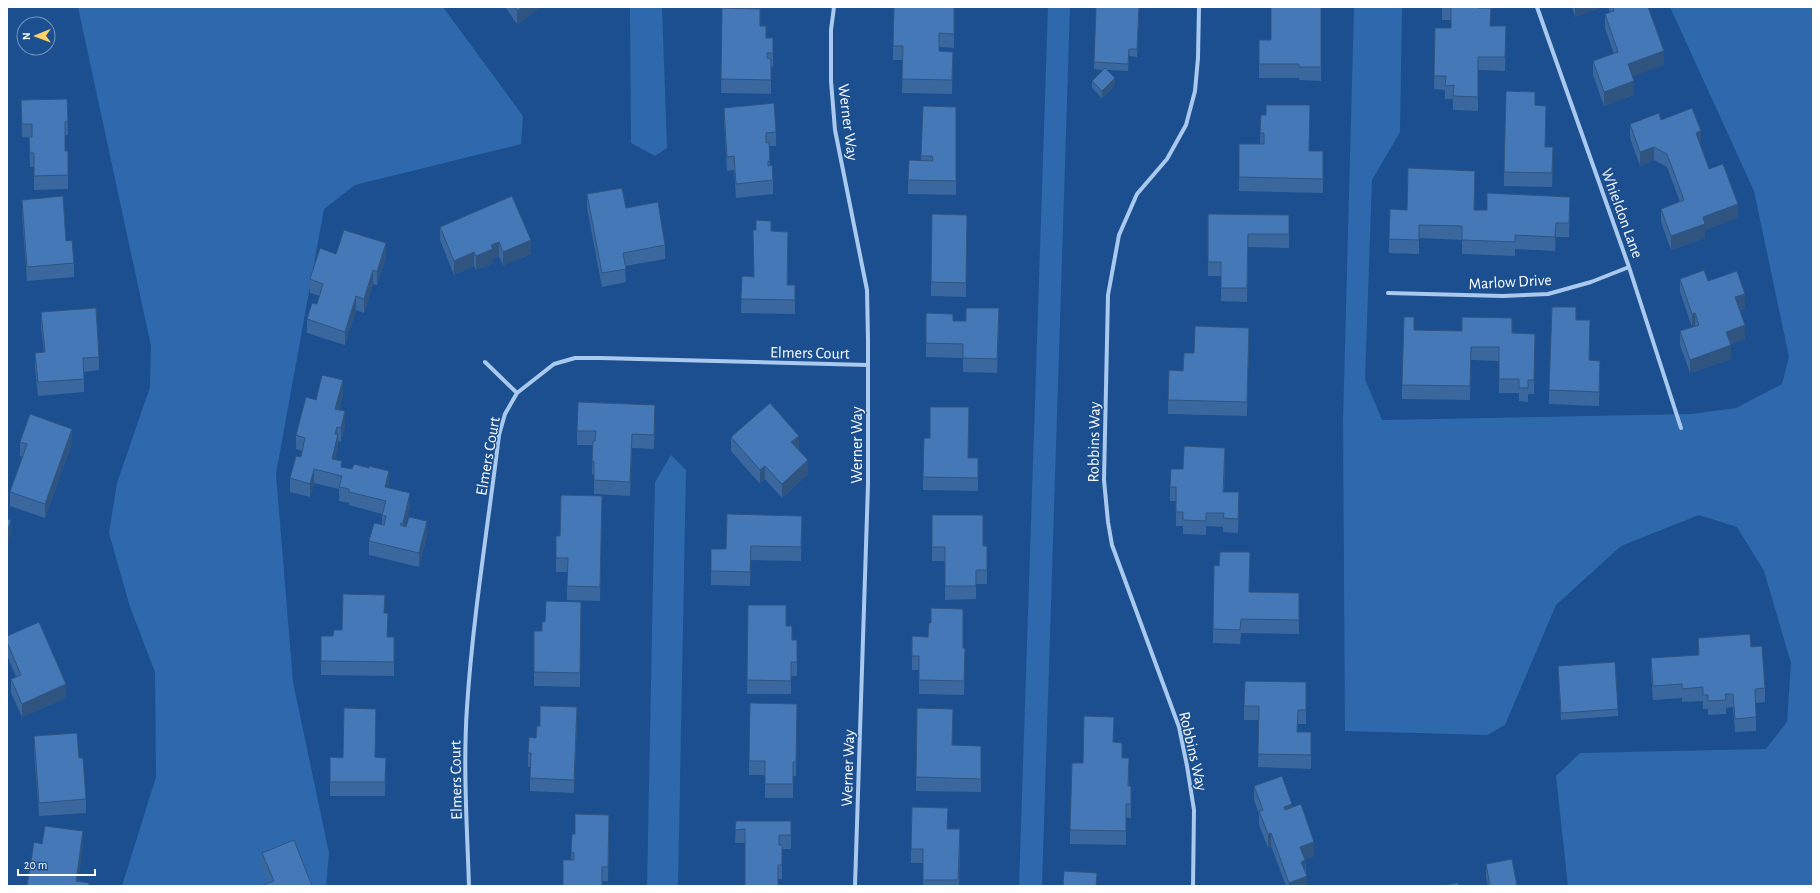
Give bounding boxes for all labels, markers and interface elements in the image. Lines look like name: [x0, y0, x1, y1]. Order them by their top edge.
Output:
north arrow: [16, 16, 56, 56]
text: N: [21, 32, 32, 40]
street label: Werner Way: [834, 83, 861, 162]
street label: Whieldon Lane: [1598, 166, 1646, 260]
street label: Marlow Drive: [1468, 272, 1552, 292]
street label: Elmers Court: [770, 344, 850, 362]
street label: Robbins Way: [1085, 401, 1104, 483]
street label: Werner Way: [849, 406, 866, 484]
street label: Elmers Court: [473, 416, 503, 497]
street label: Robbins Way: [1175, 710, 1210, 793]
street label: Werner Way: [839, 729, 858, 807]
street label: Elmers Court: [447, 740, 465, 820]
scale bar: [18, 851, 95, 877]
text: 20 m: [24, 859, 47, 871]

